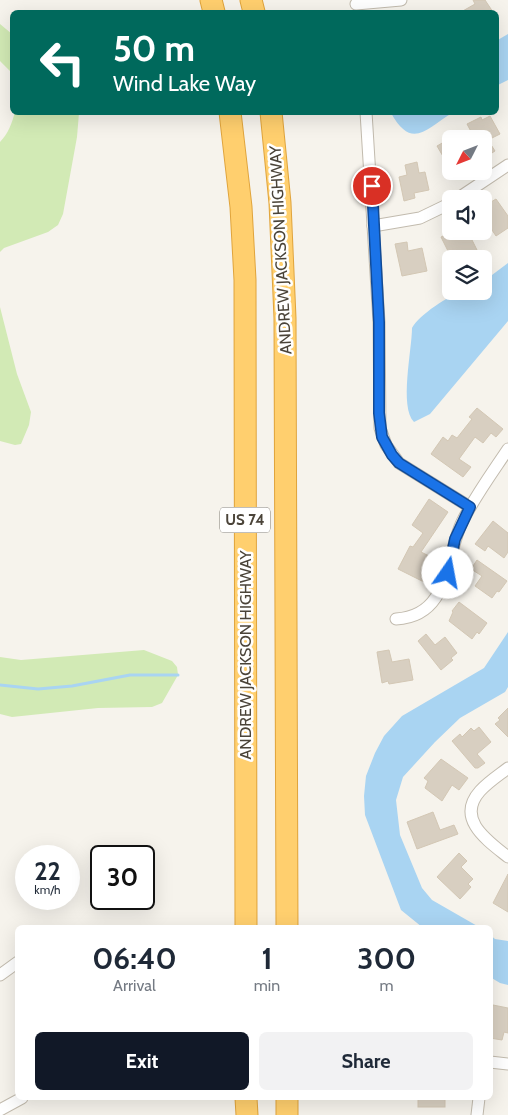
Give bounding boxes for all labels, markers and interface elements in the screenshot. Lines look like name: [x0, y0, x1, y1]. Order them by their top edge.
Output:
text: 50 m: [113, 27, 195, 70]
icon: left: [30, 30, 95, 95]
text: Wind Lake Way: [113, 70, 256, 97]
north arrow: [442, 130, 492, 180]
map controls: [442, 130, 492, 300]
street label: ANDREW JACKSON HIGHWAY: [265, 144, 295, 355]
pin: [351, 165, 393, 207]
icon: arrive: [358, 172, 386, 200]
button: sound: [442, 190, 492, 240]
button: layers: [442, 250, 492, 300]
road number: US 74: [220, 508, 270, 532]
position arrow: [421, 546, 473, 598]
street label: ANDREW JACKSON HIGHWAY: [236, 550, 255, 759]
speed limit sign: 30: [90, 845, 155, 910]
text: 22: [34, 856, 61, 886]
text: km/h: [34, 882, 61, 897]
text: 06:40: [92, 940, 177, 977]
text: 1: [261, 940, 273, 977]
text: 300: [357, 940, 416, 977]
text: Arrival: [113, 976, 156, 995]
text: min: [254, 976, 280, 995]
text: m: [380, 976, 394, 995]
button: Exit: [35, 1032, 249, 1090]
button: Share: [259, 1032, 473, 1090]

